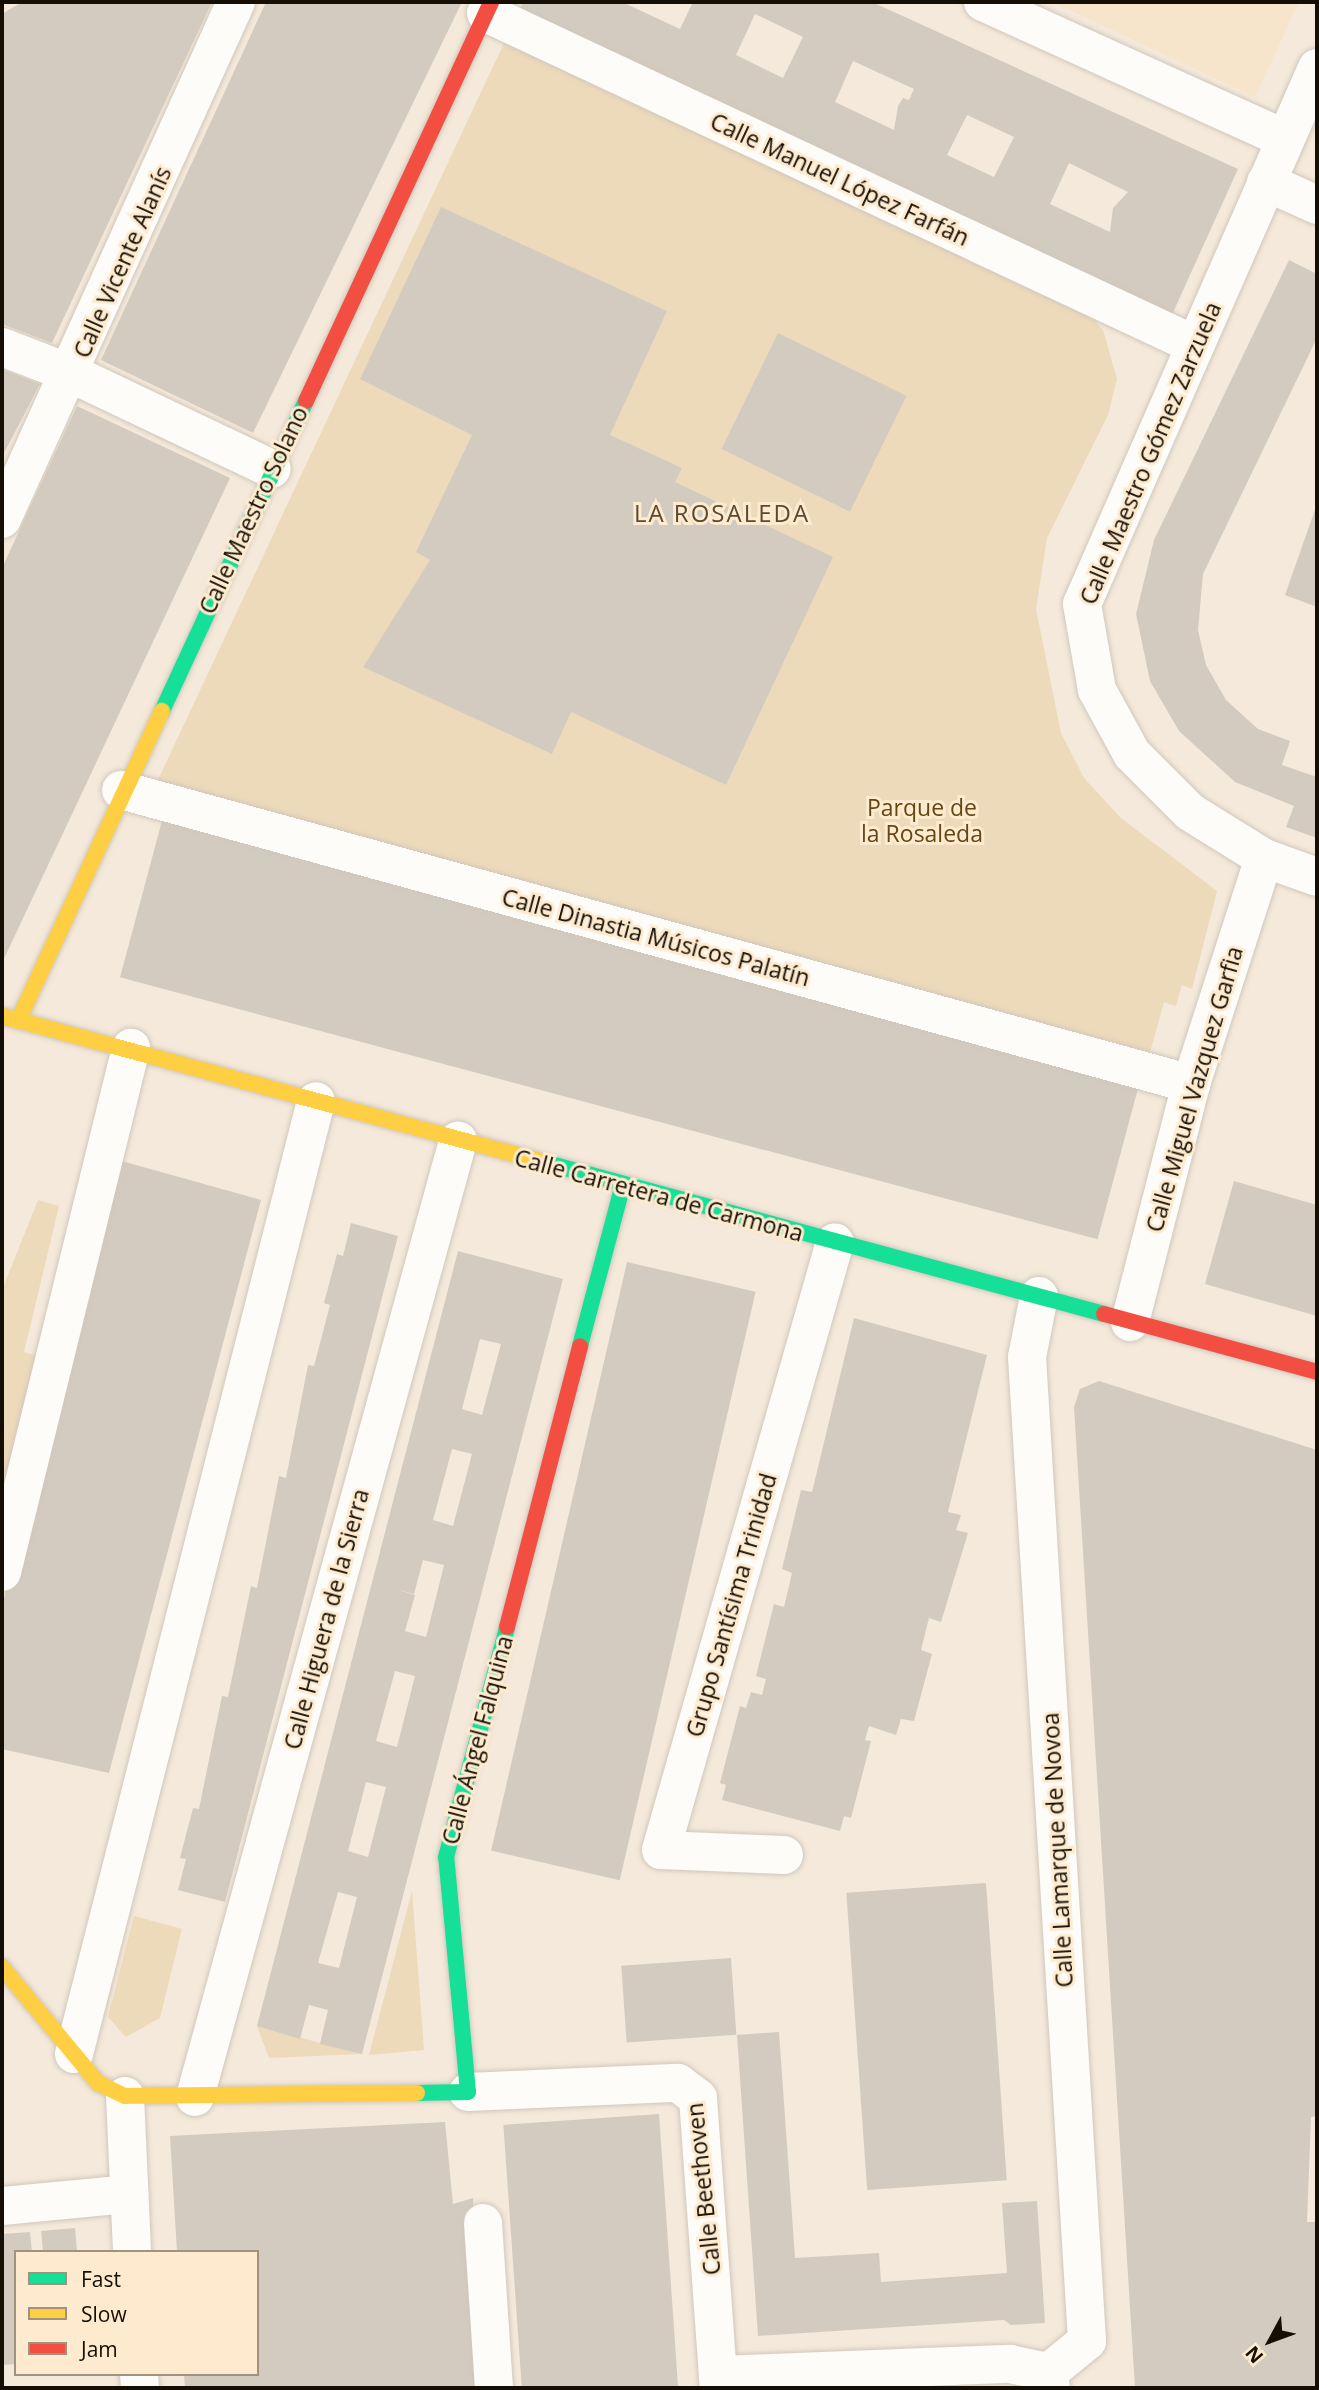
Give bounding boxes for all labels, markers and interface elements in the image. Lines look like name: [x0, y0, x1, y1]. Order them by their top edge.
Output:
street label: Calle Manuel López Farfán: [706, 107, 974, 251]
street label: Calle Vicente Alanís: [67, 162, 177, 362]
street label: Calle Maestro Gómez Zarzuela: [1074, 298, 1226, 608]
street label: Calle Maestro Solano: [193, 402, 313, 618]
district label: LA ROSALEDA: [635, 499, 809, 527]
park label: Parque de la Rosaleda: [861, 793, 983, 847]
street label: Calle Dinastia Músicos Palatín: [499, 883, 813, 991]
street label: Calle Miguel Vazquez Garfia: [1140, 943, 1248, 1235]
street label: Calle Carretera de Carmona: [512, 1143, 806, 1247]
street label: Grupo Santísima Trinidad: [680, 1470, 782, 1740]
street label: Calle Higuera de la Sierra: [278, 1486, 374, 1752]
street label: Calle Ángel Falquina: [436, 1633, 518, 1847]
street label: Calle Lamarque de Novoa: [1036, 1712, 1078, 1988]
street label: Calle Beethoven: [680, 2101, 726, 2277]
legend: [14, 2250, 259, 2376]
text: Fast: [81, 2265, 121, 2293]
text: Slow: [81, 2300, 127, 2328]
north arrow: [1235, 2306, 1305, 2376]
text: Jam: [81, 2335, 118, 2363]
text: N: [1239, 2340, 1269, 2369]

